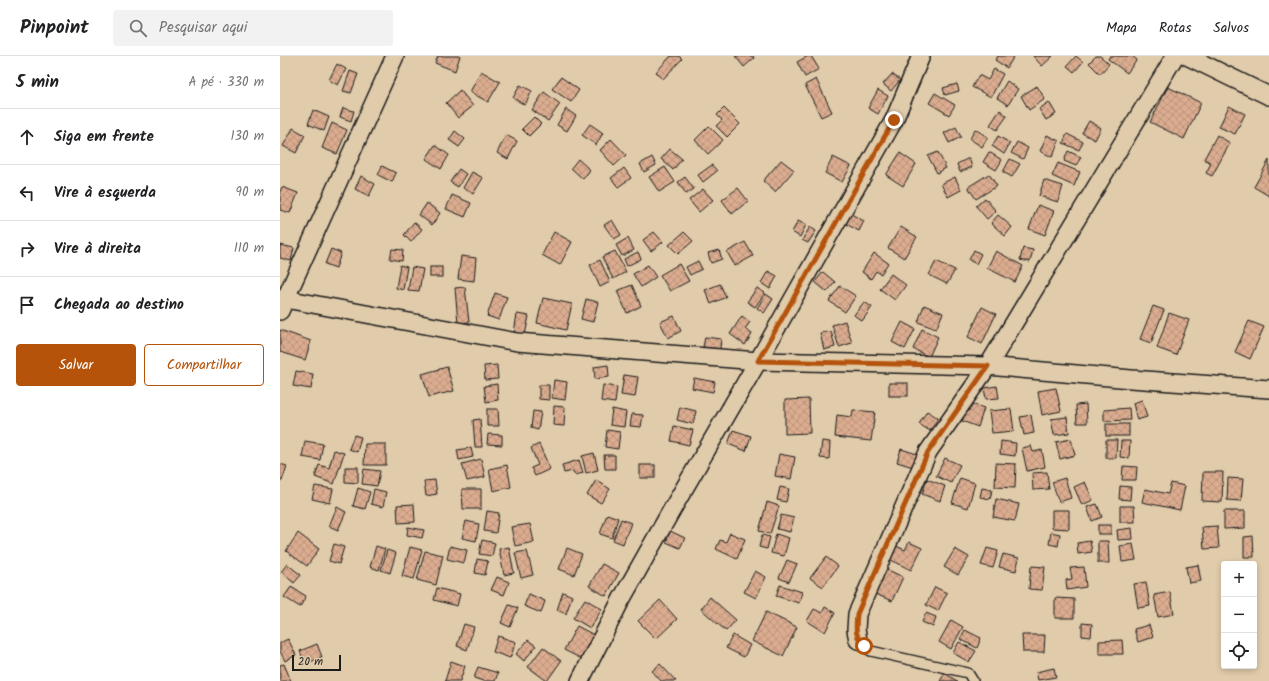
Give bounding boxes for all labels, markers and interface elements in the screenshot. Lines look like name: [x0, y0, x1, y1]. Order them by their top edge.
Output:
search box: [113, 10, 393, 46]
text: Pinpoint: [20, 13, 89, 43]
text: Pesquisar aqui: [159, 16, 247, 40]
icon: search: [127, 17, 149, 39]
text: Mapa: [1106, 17, 1137, 39]
text: Rotas: [1159, 17, 1191, 39]
text: Salvos: [1213, 17, 1249, 39]
text: 5 min: [16, 69, 59, 96]
text: A pé · 330 m: [189, 72, 264, 93]
route end: [885, 111, 903, 129]
text: Siga em frente: [54, 125, 154, 149]
icon: ahead: [16, 126, 38, 148]
text: 130 m: [230, 126, 264, 147]
text: Vire à esquerda: [54, 181, 156, 205]
icon: left: [16, 182, 38, 204]
text: 90 m: [236, 182, 264, 203]
text: Vire à direita: [54, 237, 141, 261]
icon: right: [16, 238, 38, 260]
text: 110 m: [234, 238, 264, 259]
text: Chegada ao destino: [54, 293, 184, 317]
icon: arrive: [16, 294, 38, 316]
button: Salvar: [16, 344, 136, 386]
button: Compartilhar: [144, 344, 264, 386]
map controls: [1221, 561, 1257, 669]
button: +: [1221, 561, 1257, 597]
button: −: [1221, 597, 1257, 633]
button: locate: [1221, 633, 1257, 669]
route start: [855, 637, 873, 655]
scale bar: [292, 653, 341, 672]
text: 20 m: [298, 653, 323, 671]

